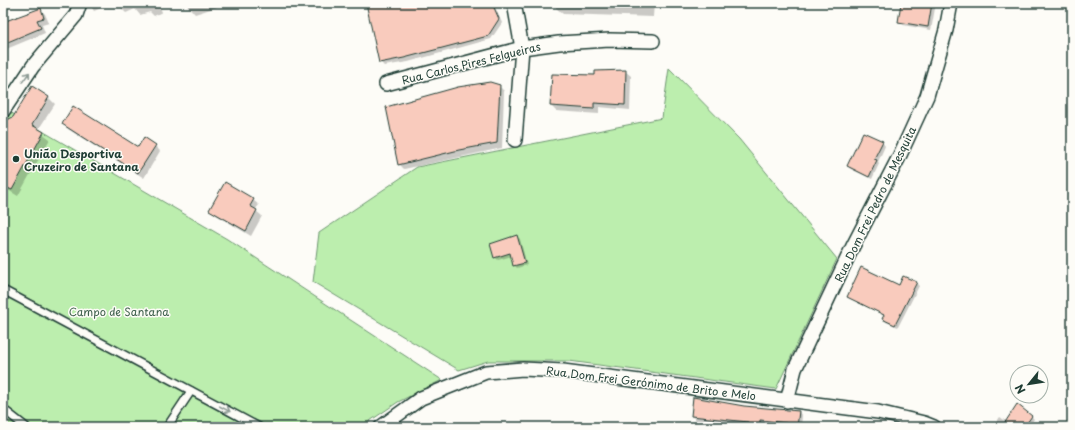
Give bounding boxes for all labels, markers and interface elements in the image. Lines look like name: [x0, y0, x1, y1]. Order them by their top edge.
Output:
street label: Rua Carlos Pires Felgueiras: [400, 38, 542, 88]
one-way arrow: [22, 71, 30, 82]
street label: Rua Dom Frei Pedro de Mesquita: [830, 123, 920, 285]
place label: União Desportiva Cruzeiro de Santana: [24, 145, 139, 175]
marker: União Desportiva Cruzeiro de Santana: [11, 154, 21, 164]
park label: Campo de Santana: [69, 303, 169, 320]
street label: Rua Dom Frei Gerónimo de Brito e Melo: [545, 362, 757, 404]
north arrow: [1009, 364, 1049, 404]
text: N: [1010, 381, 1029, 397]
one-way arrow: [219, 406, 231, 413]

